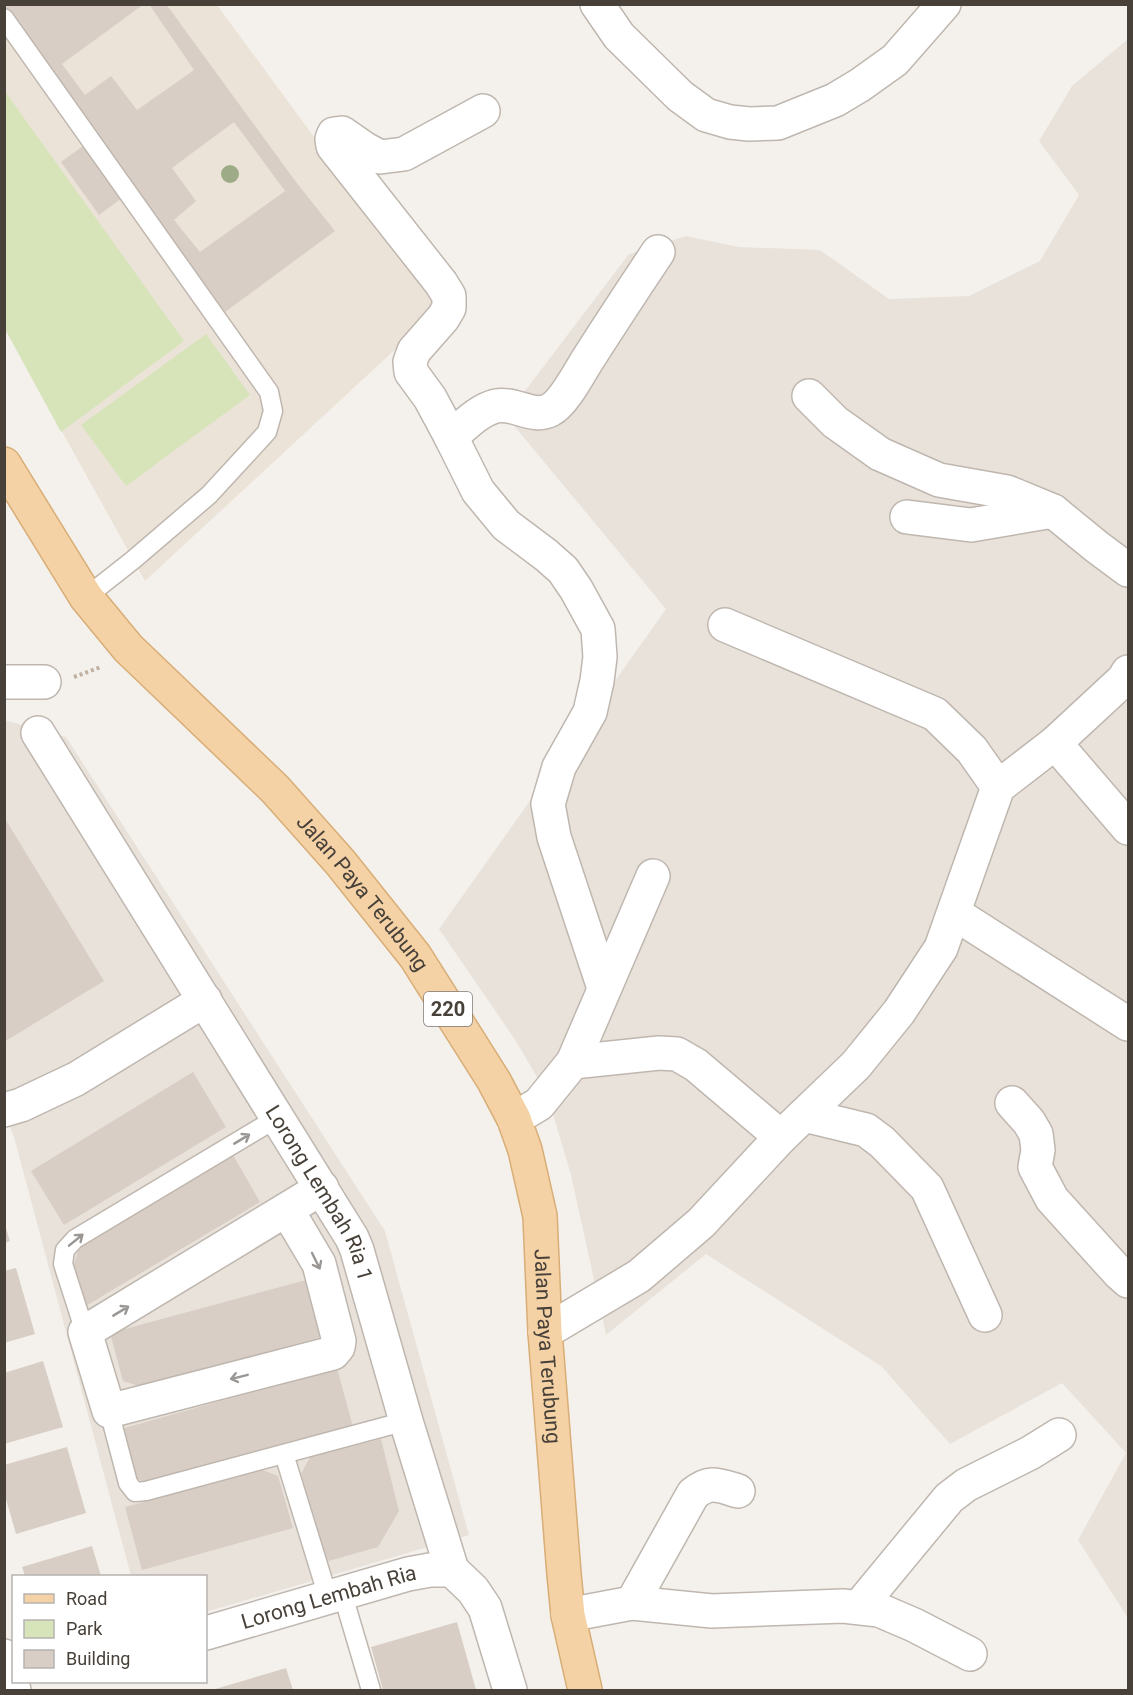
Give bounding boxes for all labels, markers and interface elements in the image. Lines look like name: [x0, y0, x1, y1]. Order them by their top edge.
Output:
street label: Jalan Paya Terubung: [292, 810, 433, 976]
road number: 220: [424, 992, 472, 1026]
street label: Lorong Lembah Ria 1: [261, 1101, 377, 1284]
one-way arrow: [233, 1132, 250, 1144]
one-way arrow: [68, 1234, 84, 1247]
street label: Jalan Paya Terubung: [529, 1249, 566, 1445]
one-way arrow: [310, 1251, 322, 1269]
one-way arrow: [112, 1304, 129, 1317]
one-way arrow: [230, 1372, 249, 1384]
street label: Lorong Lembah Ria: [239, 1561, 418, 1634]
legend: [12, 1575, 207, 1683]
text: Road: [66, 1588, 107, 1609]
text: Park: [66, 1618, 103, 1639]
text: Building: [66, 1648, 130, 1669]

